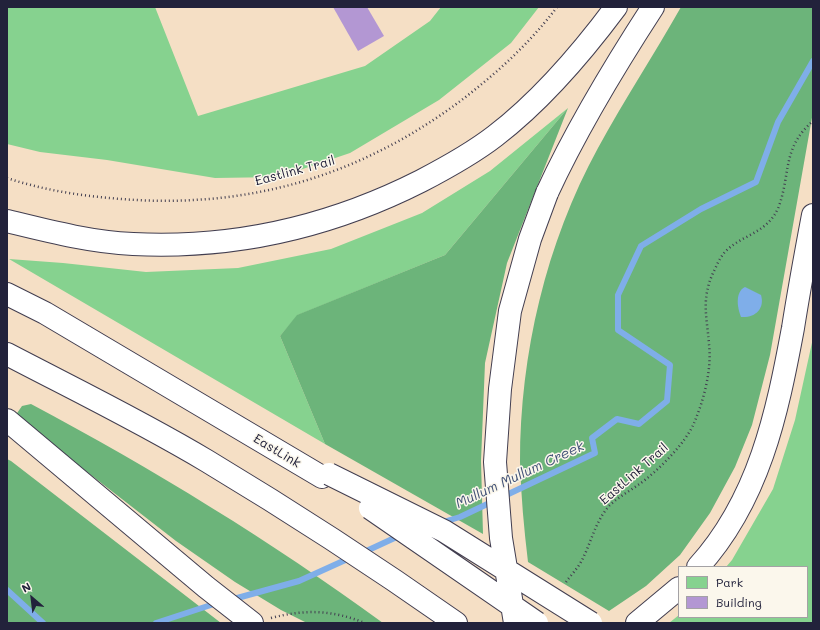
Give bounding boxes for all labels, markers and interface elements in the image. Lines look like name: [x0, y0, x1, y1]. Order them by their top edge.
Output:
street label: Eastlink Trail: [253, 153, 337, 189]
street label: EastLink: [250, 431, 304, 471]
water label: Mullum Mullum Creek: [453, 438, 587, 512]
street label: EastLink Trail: [597, 440, 671, 508]
legend: [678, 566, 808, 618]
text: Park: [716, 574, 743, 590]
north arrow: [12, 578, 52, 618]
text: N: [19, 578, 33, 596]
text: Building: [716, 594, 762, 610]

